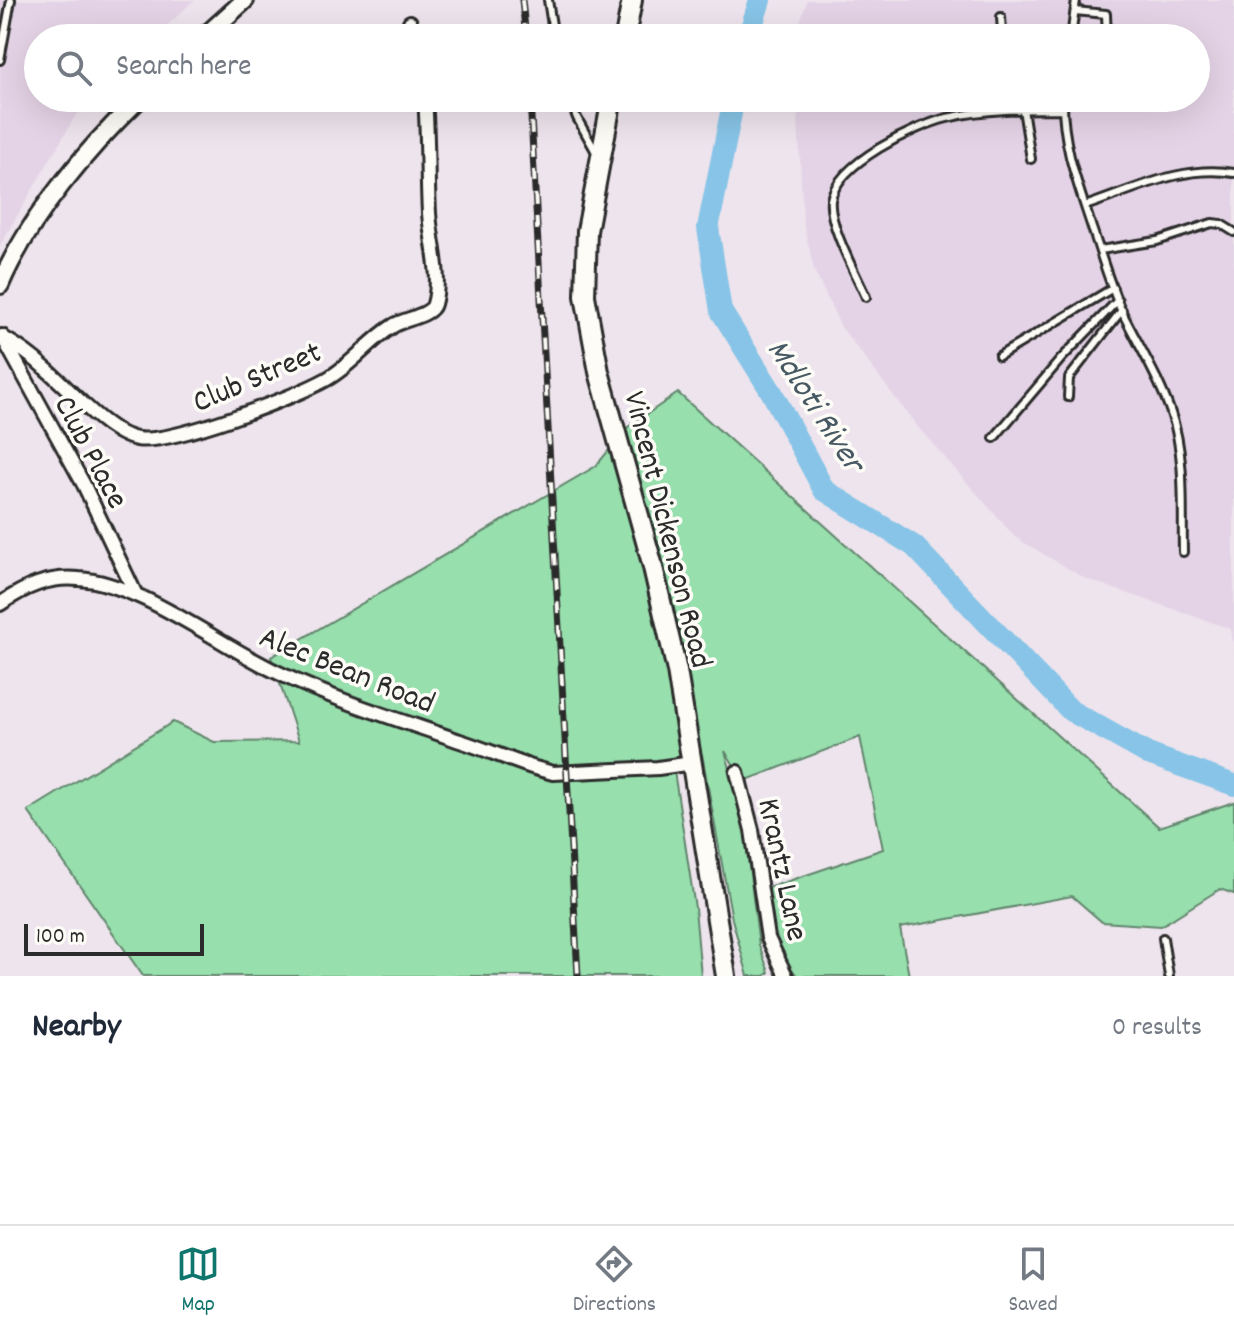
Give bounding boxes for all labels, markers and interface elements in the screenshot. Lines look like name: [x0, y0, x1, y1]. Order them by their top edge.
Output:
search box: [24, 24, 1210, 112]
icon: search: [52, 46, 96, 90]
text: Search here: [116, 47, 252, 90]
water label: Mdloti River: [752, 331, 877, 486]
street label: Club Street: [186, 332, 330, 427]
street label: Vincent Dickenson Road: [609, 387, 722, 673]
street label: Club Place: [40, 388, 138, 518]
street label: Alec Bean Road: [251, 617, 441, 729]
street label: Krantz Lane: [743, 794, 818, 946]
scale bar: [24, 920, 204, 956]
text: 100 m: [36, 922, 85, 953]
text: Nearby: [32, 1004, 121, 1053]
text: 0 results: [1112, 1010, 1202, 1047]
tab: Map: [176, 1242, 220, 1321]
tab: Directions: [573, 1242, 656, 1321]
tab: Saved: [1009, 1242, 1058, 1321]

